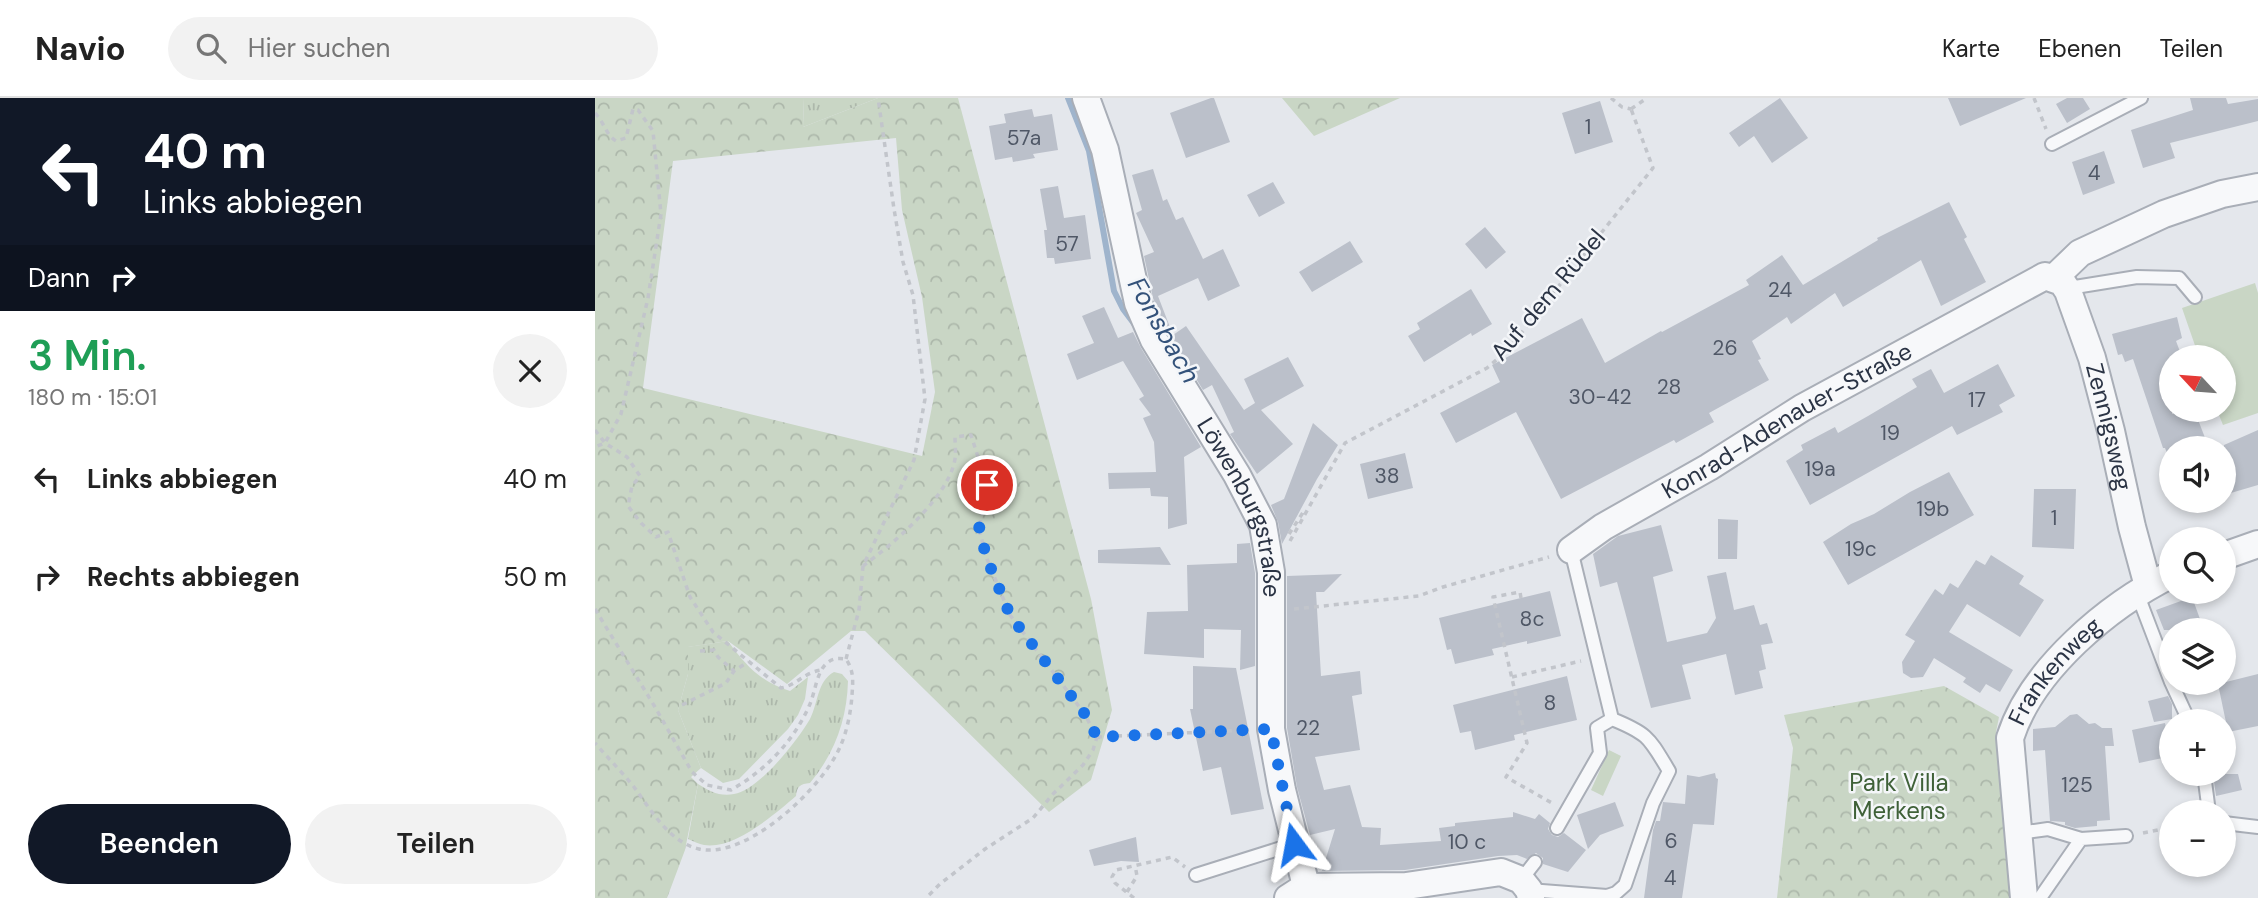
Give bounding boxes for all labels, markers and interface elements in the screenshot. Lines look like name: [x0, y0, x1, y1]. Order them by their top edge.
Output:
search box: [168, 17, 658, 80]
text: Navio: [35, 27, 126, 70]
icon: search: [192, 29, 230, 67]
text: Hier suchen: [248, 31, 390, 65]
text: Karte: [1942, 33, 2000, 64]
text: Ebenen: [2038, 33, 2122, 64]
text: Teilen: [2160, 33, 2223, 64]
house number: 1: [1585, 113, 1591, 141]
text: 40 m: [143, 119, 267, 183]
house number: 57a: [1007, 124, 1041, 152]
icon: left: [28, 126, 119, 217]
house number: 4: [2088, 159, 2101, 187]
text: Links abbiegen: [143, 181, 363, 223]
street label: Auf dem Rüdel: [1484, 222, 1612, 367]
house number: 57: [1055, 230, 1079, 258]
icon: right: [104, 259, 142, 297]
text: Dann: [28, 261, 90, 295]
water label: Fonsbach: [1120, 271, 1208, 389]
house number: 24: [1768, 276, 1792, 304]
text: 3 Min.: [28, 328, 146, 383]
button: close: [493, 334, 567, 408]
house number: 26: [1712, 334, 1738, 362]
street label: Konrad-Adenauer-Straße: [1656, 335, 1917, 506]
north arrow: [2159, 345, 2237, 422]
map controls: [2159, 345, 2236, 877]
street label: Zennigsweg: [2079, 360, 2140, 493]
house number: 28: [1657, 373, 1681, 401]
text: 180 m · 15:01: [28, 382, 157, 412]
house number: 30-42: [1569, 383, 1631, 411]
house number: 17: [1968, 386, 1986, 414]
street label: Löwenburgstraße: [1190, 411, 1287, 597]
house number: 19: [1880, 419, 1900, 447]
button: sound: [2159, 436, 2236, 513]
pin: [957, 455, 1017, 515]
house number: 19a: [1804, 455, 1836, 483]
icon: left: [28, 460, 66, 498]
text: Links abbiegen: [87, 462, 277, 496]
text: 40 m: [503, 462, 567, 496]
house number: 38: [1374, 462, 1400, 490]
icon: arrive: [968, 466, 1006, 504]
house number: 19b: [1917, 495, 1949, 523]
house number: 1: [2051, 504, 2057, 532]
button: search: [2159, 527, 2236, 604]
house number: 19c: [1845, 535, 1877, 563]
icon: right: [28, 558, 66, 596]
text: Rechts abbiegen: [87, 560, 300, 594]
text: 50 m: [503, 560, 567, 594]
house number: 8c: [1520, 605, 1544, 633]
street label: Frankenweg: [2001, 610, 2108, 730]
button: layers: [2159, 618, 2236, 695]
house number: 8: [1544, 689, 1556, 717]
button: +: [2159, 709, 2236, 786]
house number: 22: [1296, 714, 1320, 742]
park label: Park Villa Merkens: [1849, 767, 1949, 826]
house number: 125: [2061, 771, 2093, 799]
button: −: [2159, 800, 2236, 877]
button: Beenden: [28, 804, 291, 884]
button: Teilen: [305, 804, 567, 884]
position arrow: [1257, 807, 1331, 881]
house number: 6: [1664, 827, 1678, 855]
house number: 10 c: [1448, 828, 1486, 856]
house number: 4: [1664, 864, 1677, 892]

